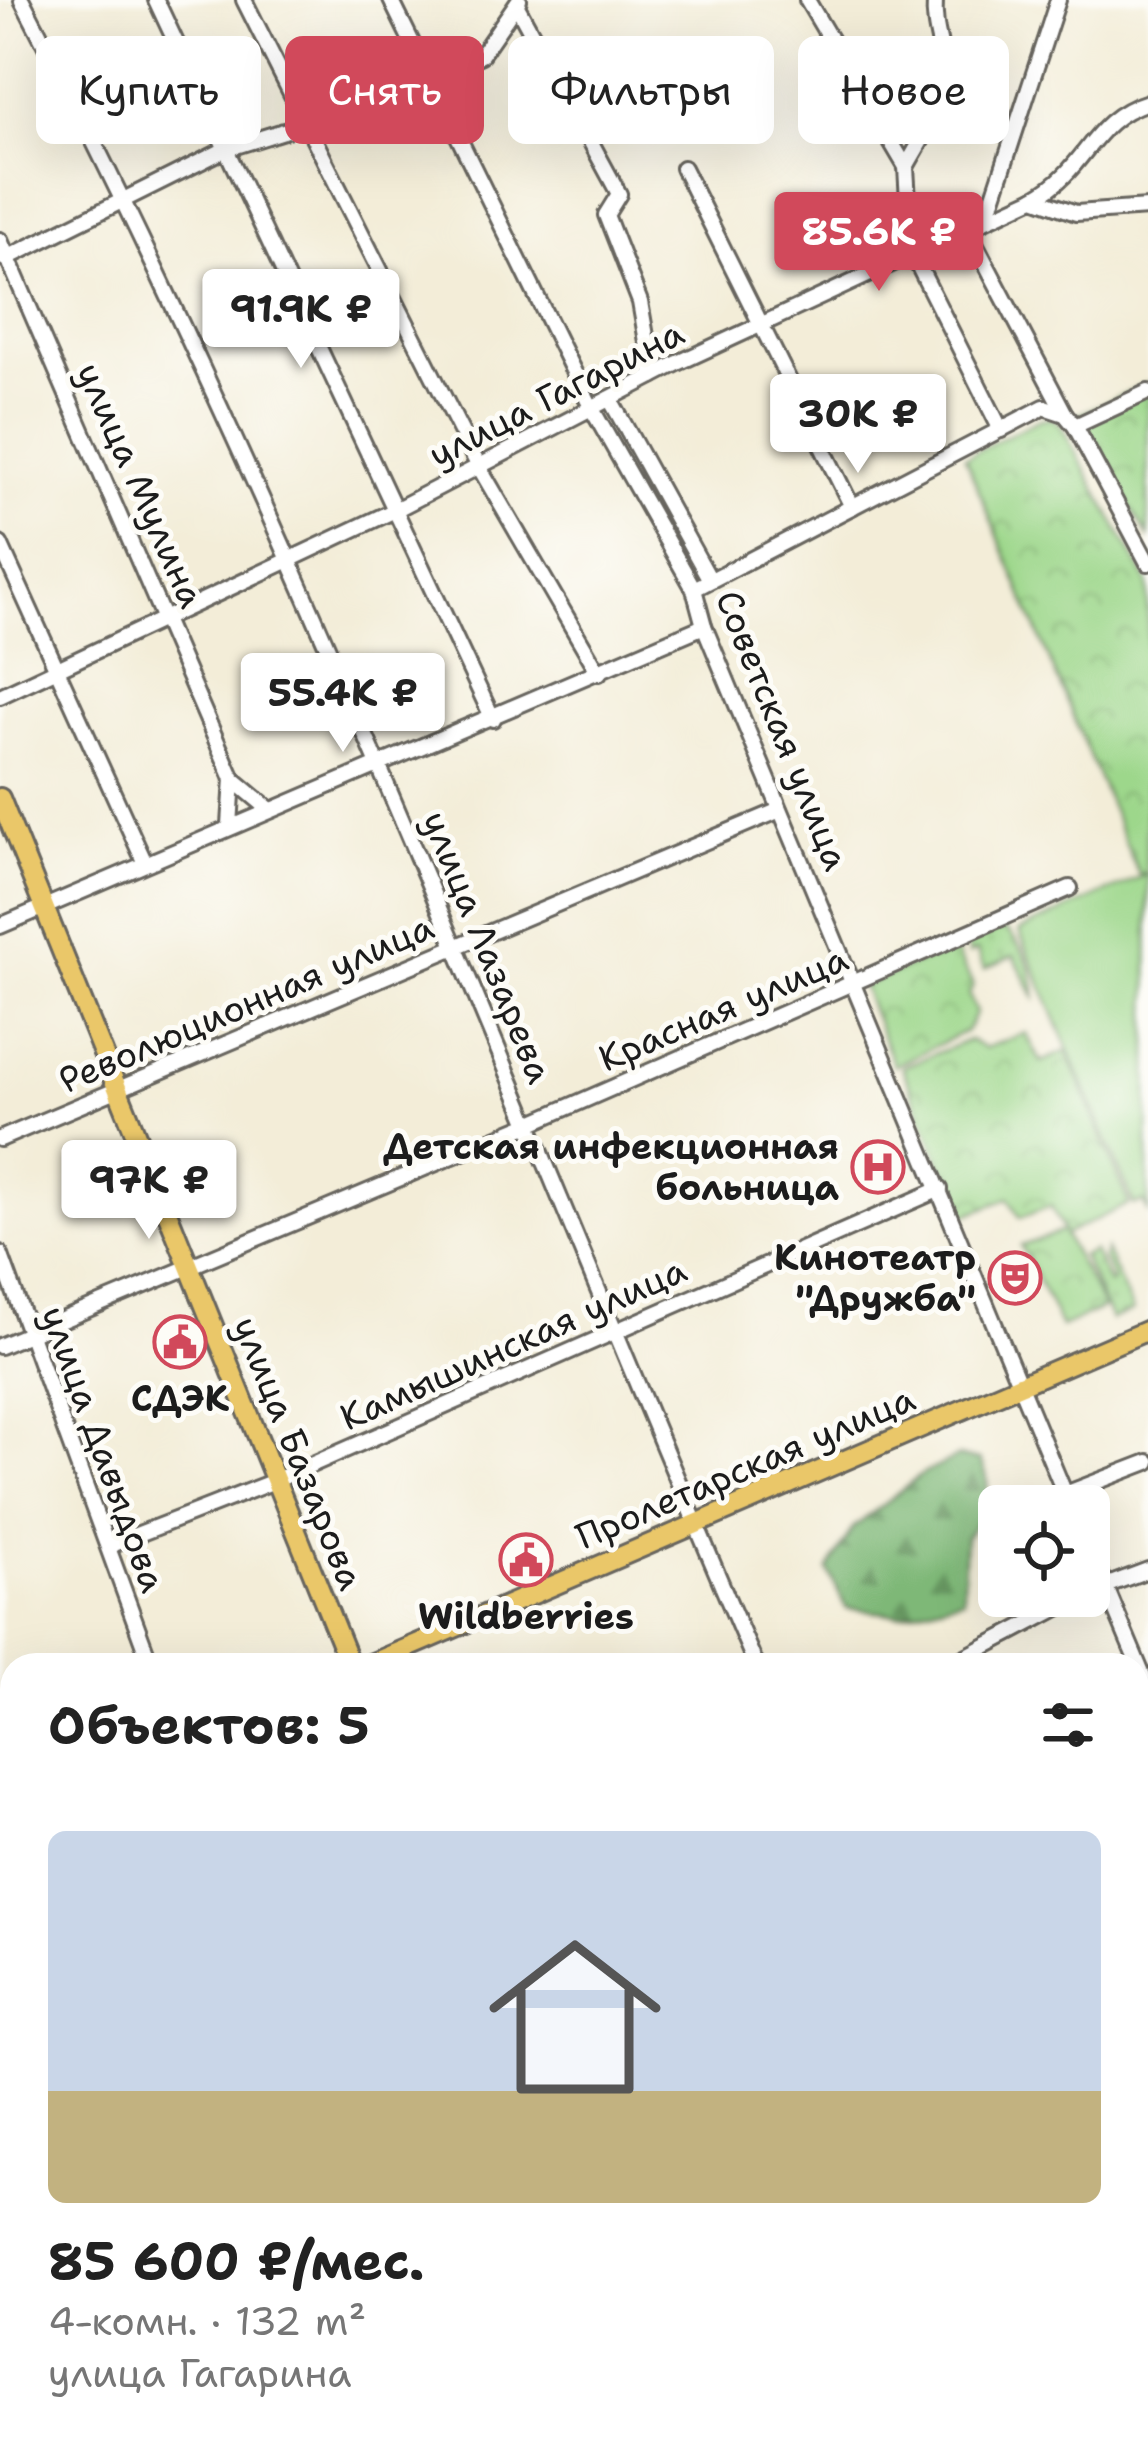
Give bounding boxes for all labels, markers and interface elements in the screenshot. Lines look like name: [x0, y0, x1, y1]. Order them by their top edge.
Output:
chip: Купить: [36, 36, 261, 144]
chip: Снять: [285, 36, 484, 144]
chip: Фильтры: [508, 36, 774, 144]
chip: Новое: [798, 36, 1009, 144]
pin: 85.6K ₽: [768, 192, 990, 294]
text: 85.6K ₽: [801, 205, 957, 257]
pin: 91.9K ₽: [190, 269, 412, 371]
text: 91.9K ₽: [229, 282, 373, 334]
street label: улица Гагарина: [420, 308, 692, 479]
street label: улица Мулина: [65, 355, 216, 615]
pin: 30K ₽: [774, 374, 942, 476]
text: 30K ₽: [797, 387, 919, 439]
street label: Советская улица: [704, 583, 861, 877]
pin: 55.4K ₽: [232, 653, 454, 755]
text: 55.4K ₽: [268, 666, 418, 718]
street label: улица Лазарева: [411, 804, 564, 1090]
street label: Революционная улица: [51, 902, 441, 1105]
street label: Красная улица: [591, 934, 855, 1083]
place label: Детская инфекционная больница: [383, 1122, 839, 1212]
hospital icon: Детская инфекционная больница: [850, 1139, 906, 1195]
pin: 97K ₽: [65, 1140, 233, 1242]
text: 97K ₽: [88, 1153, 210, 1205]
place label: Кинотеатр "Дружба": [774, 1233, 976, 1323]
street label: Камышинская улица: [332, 1245, 694, 1442]
theatre icon: Кинотеатр "Дружба": [987, 1250, 1043, 1306]
street label: улица Давыдова: [29, 1299, 178, 1599]
street label: улица Базарова: [221, 1309, 376, 1597]
public building icon: СДЭК: [152, 1314, 208, 1370]
place label: СДЭК: [131, 1374, 230, 1423]
street label: Пролетарская улица: [568, 1374, 922, 1561]
map controls: [978, 1485, 1110, 1617]
button: locate: [978, 1485, 1110, 1617]
public building icon: Wildberries: [498, 1532, 554, 1588]
place label: Wildberries: [418, 1592, 634, 1641]
text: Объектов: 5: [48, 1691, 370, 1759]
icon: filters: [1035, 1692, 1101, 1758]
icon: home: [467, 1909, 683, 2125]
text: 85 600 ₽/мес.: [48, 2227, 425, 2295]
text: 4-комн. · 132 m²: [48, 2295, 366, 2347]
text: улица Гагарина: [48, 2347, 352, 2399]

